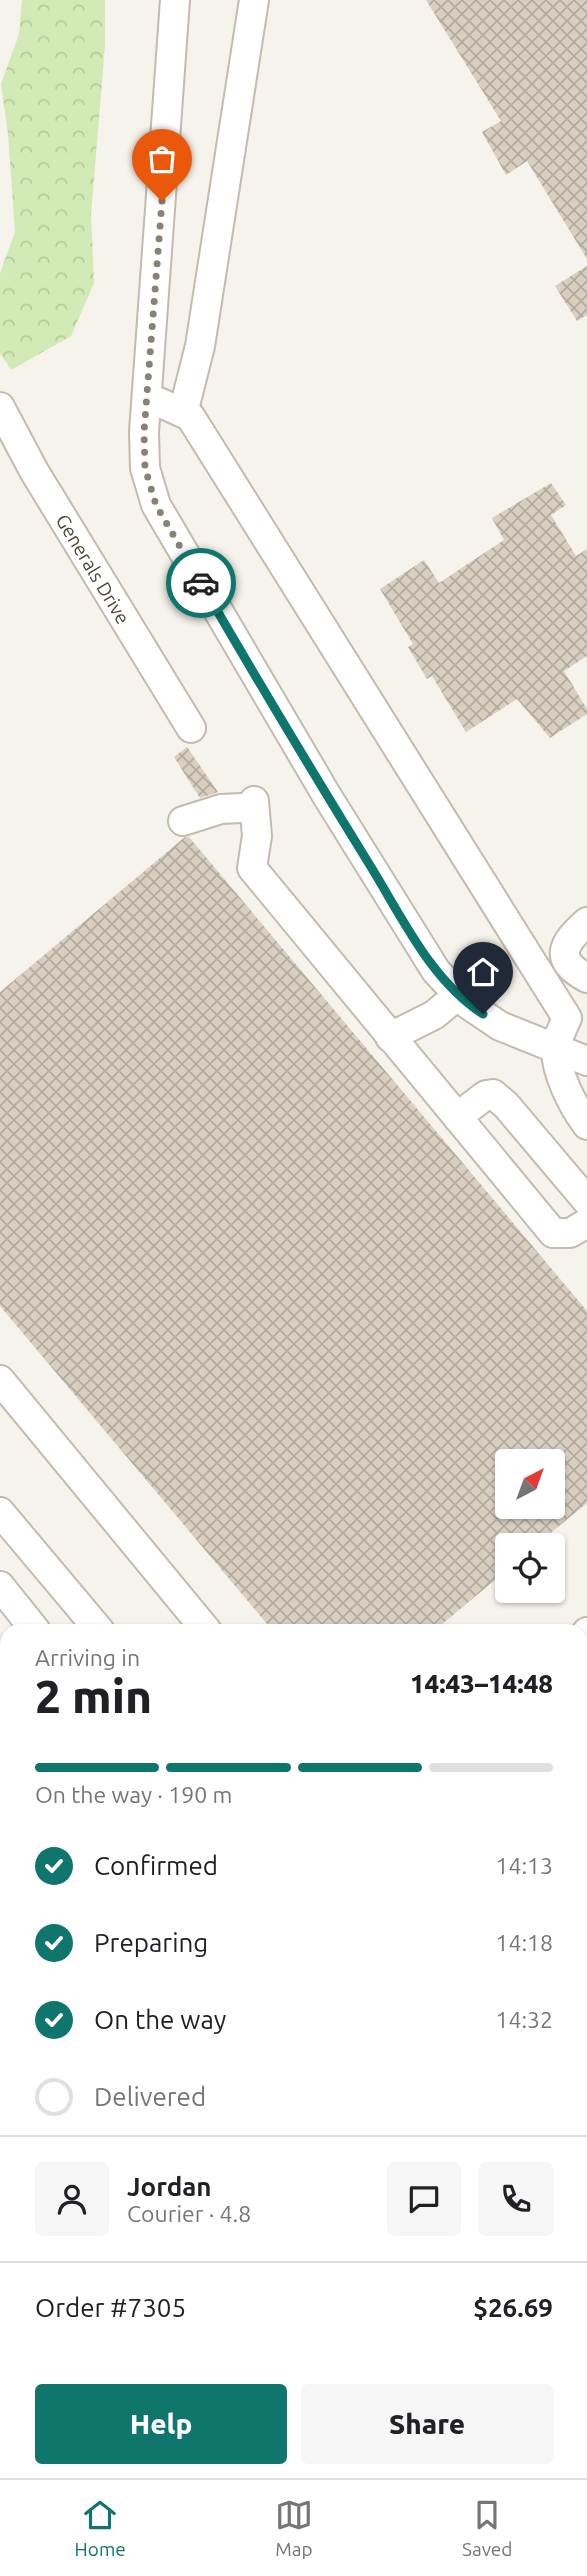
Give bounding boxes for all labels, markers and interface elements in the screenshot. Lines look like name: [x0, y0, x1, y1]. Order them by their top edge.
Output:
pin: [132, 129, 192, 201]
icon: bag: [143, 140, 181, 178]
street label: Generals Drive: [52, 510, 134, 628]
courier: [166, 548, 236, 618]
icon: car: [182, 564, 220, 602]
pin: [453, 942, 513, 1014]
icon: home: [464, 953, 502, 991]
north arrow: [495, 1449, 565, 1519]
map controls: [495, 1449, 565, 1603]
button: locate: [495, 1533, 565, 1603]
text: Arriving in: [35, 1645, 140, 1670]
text: 14:43–14:48: [410, 1669, 553, 1698]
text: 2 min: [35, 1670, 152, 1722]
text: On the way · 190 m: [35, 1782, 232, 1807]
icon: check: [35, 1847, 73, 1885]
text: Confirmed: [94, 1851, 218, 1880]
text: 14:13: [495, 1853, 553, 1878]
icon: check: [35, 1924, 73, 1962]
text: Preparing: [94, 1928, 208, 1957]
text: 14:18: [495, 1930, 553, 1955]
icon: check: [35, 2001, 73, 2039]
text: On the way: [94, 2005, 226, 2034]
text: 14:32: [495, 2007, 553, 2032]
text: Delivered: [94, 2082, 206, 2111]
button: person: [35, 2162, 109, 2236]
button: chat: [387, 2162, 461, 2236]
button: phone: [479, 2162, 553, 2236]
text: Jordan: [127, 2172, 212, 2201]
text: Courier · 4.8: [127, 2201, 251, 2226]
text: Order #7305: [35, 2293, 186, 2322]
text: $26.69: [473, 2293, 553, 2322]
button: Help: [35, 2384, 287, 2464]
button: Share: [301, 2384, 553, 2464]
tab: Home: [75, 2496, 126, 2560]
tab: Map: [275, 2496, 313, 2560]
tab: Saved: [462, 2496, 512, 2560]

